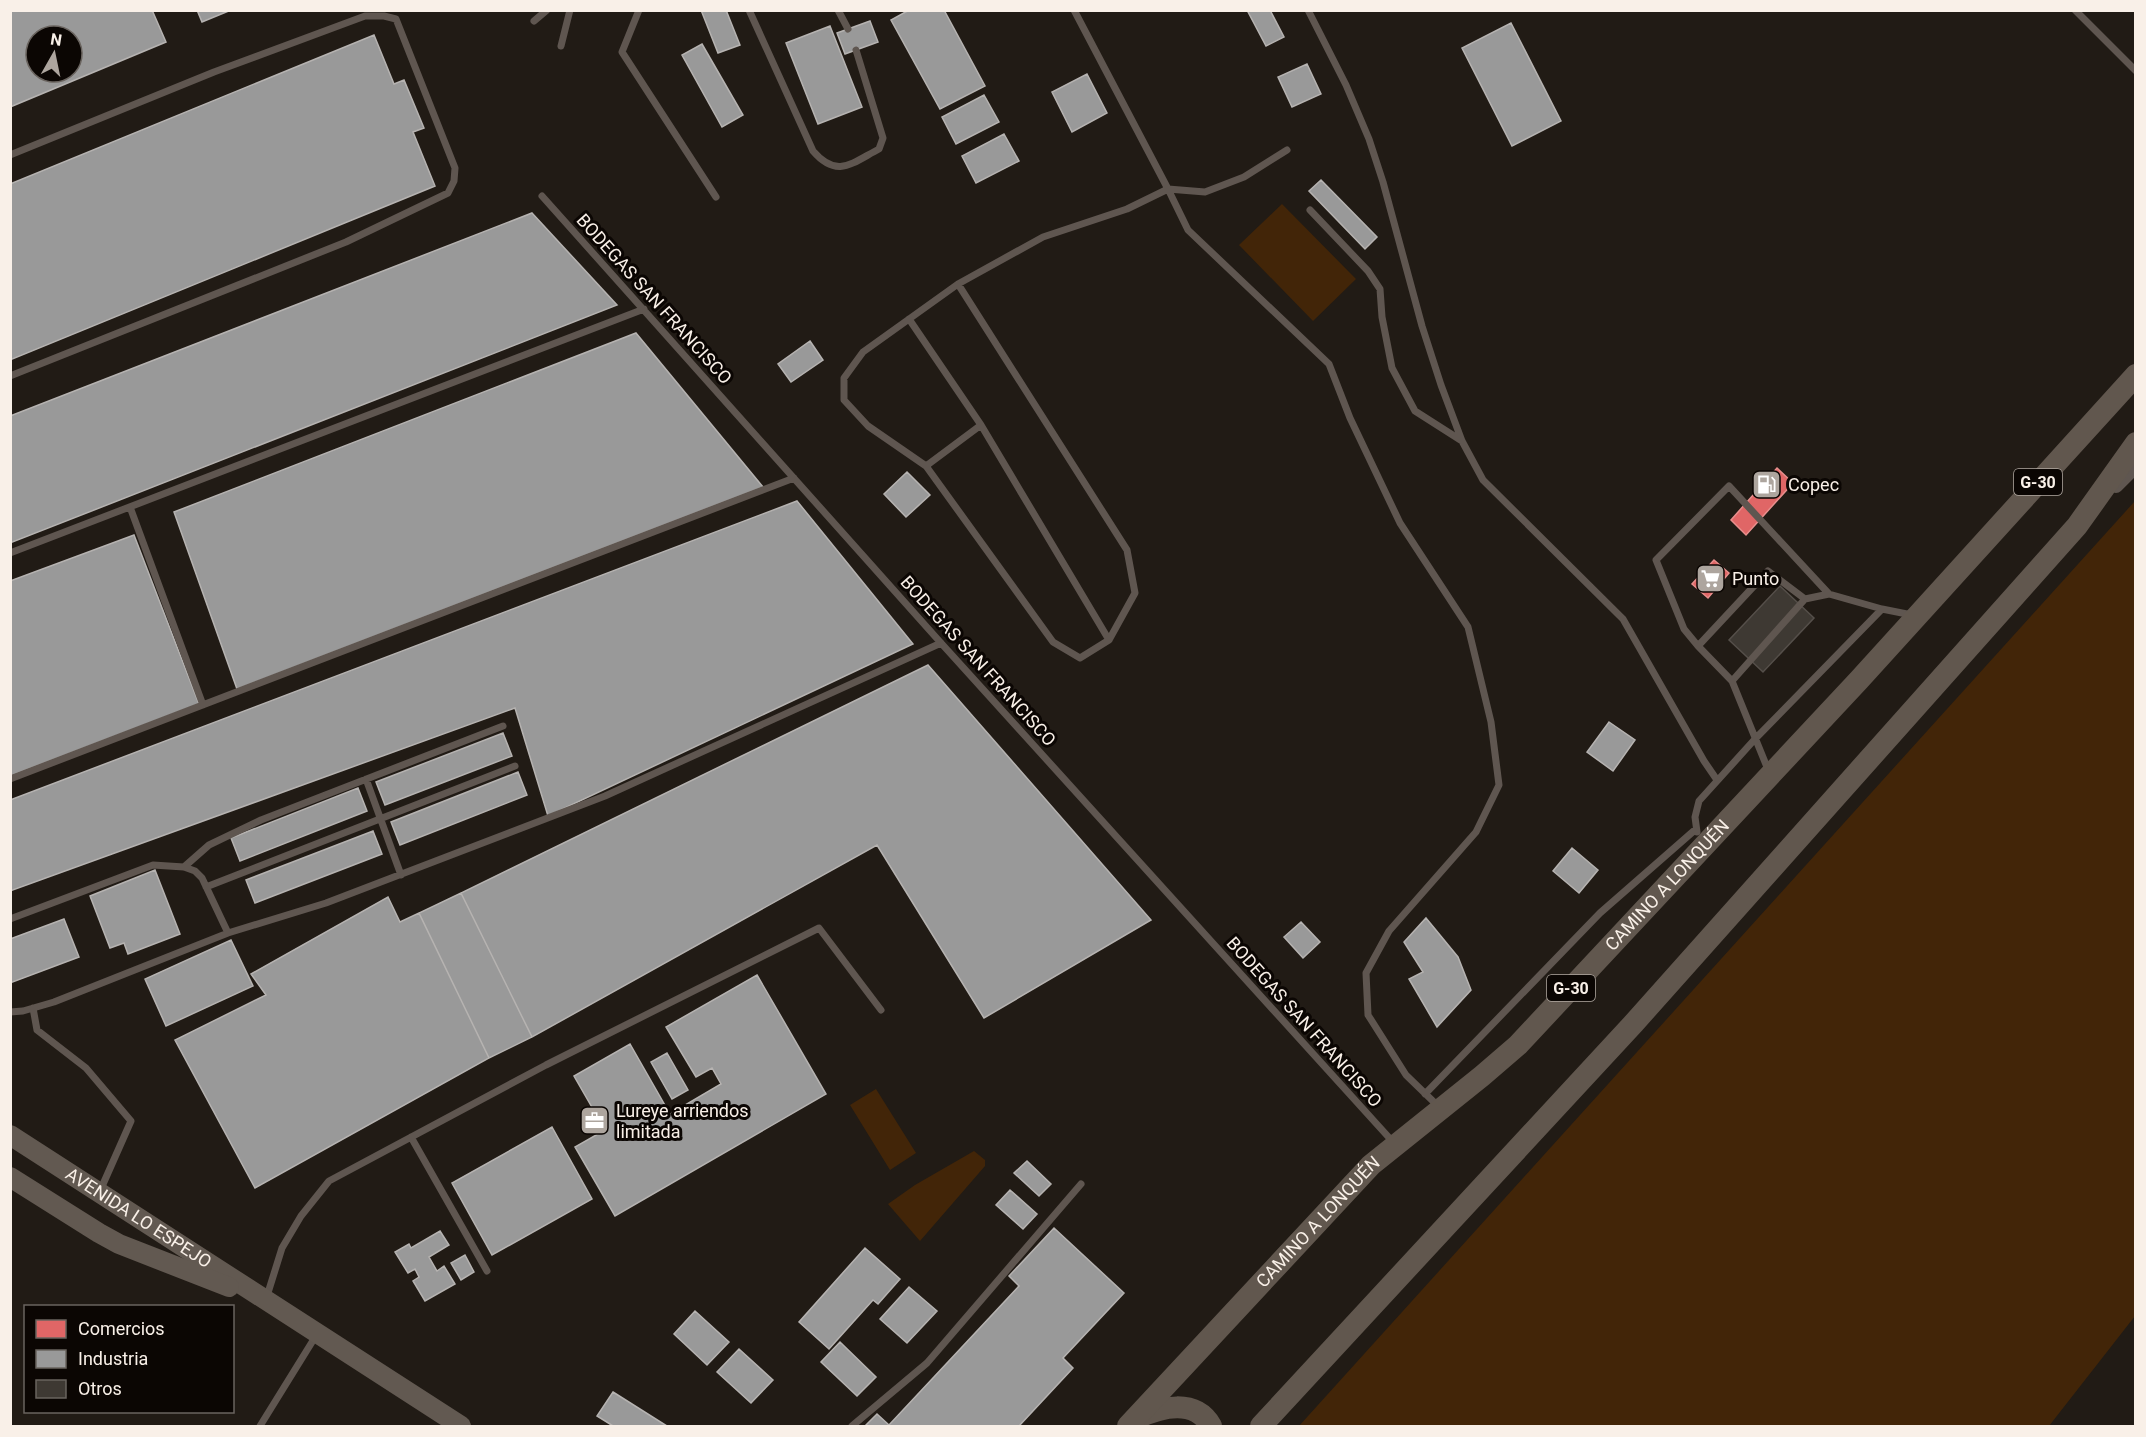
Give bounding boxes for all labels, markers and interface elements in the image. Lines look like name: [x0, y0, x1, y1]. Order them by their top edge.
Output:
north arrow: [24, 24, 84, 84]
text: N: [49, 29, 63, 50]
street label: BODEGAS SAN FRANCISCO: [572, 209, 736, 388]
fuel station icon: Copec: [1751, 469, 1783, 501]
road number: G-30: [2014, 469, 2062, 495]
place label: Copec: [1788, 474, 1839, 495]
supermarket icon: Punto: [1695, 563, 1727, 595]
place label: Punto: [1732, 568, 1779, 589]
street label: BODEGAS SAN FRANCISCO: [896, 571, 1060, 750]
street label: CAMINO A LONQUÉN: [1601, 815, 1733, 955]
street label: BODEGAS SAN FRANCISCO: [1222, 932, 1386, 1111]
road number: G-30: [1547, 975, 1595, 1001]
place label: Lureye arriendos limitada: [616, 1100, 749, 1142]
office icon: Lureye arriendos limitada: [579, 1105, 611, 1137]
street label: CAMINO A LONQUÉN: [1252, 1151, 1384, 1291]
street label: AVENIDA LO ESPEJO: [62, 1163, 216, 1272]
legend: [24, 1305, 234, 1413]
text: Comercios: [78, 1318, 165, 1339]
text: Industria: [78, 1348, 148, 1369]
text: Otros: [78, 1378, 122, 1399]

